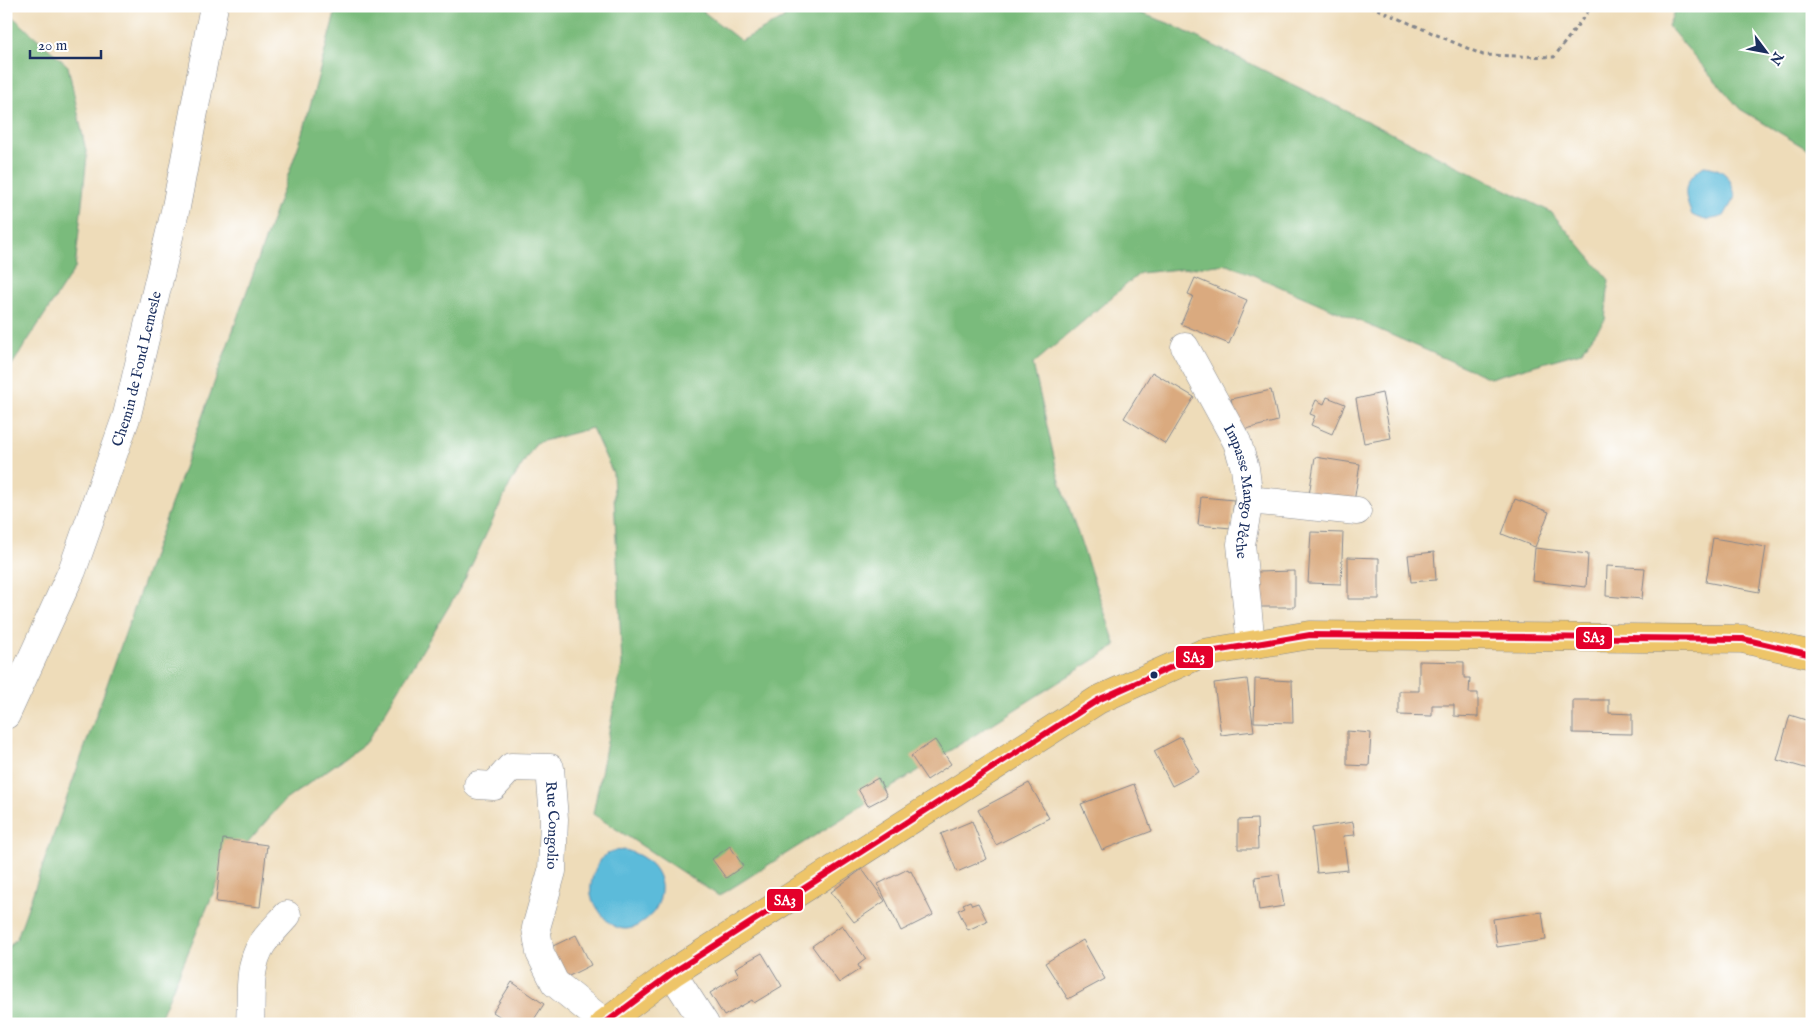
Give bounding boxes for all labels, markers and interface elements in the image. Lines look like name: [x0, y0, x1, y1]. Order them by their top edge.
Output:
scale bar: [30, 28, 101, 60]
north arrow: [1740, 28, 1790, 78]
text: 20 m: [38, 36, 68, 55]
text: N: [1765, 48, 1788, 68]
street label: Chemin de Fond Lemesle: [107, 289, 165, 449]
street label: Impasse Mango Pêche: [1219, 420, 1259, 560]
line badge: SA3: [1575, 626, 1613, 650]
text: SA3: [1583, 629, 1605, 647]
line badge: SA3: [1175, 645, 1214, 669]
text: SA3: [1183, 649, 1205, 667]
unlabelled marker: [1149, 670, 1159, 680]
street label: Rue Congolio: [542, 781, 564, 870]
line badge: SA3: [766, 888, 804, 912]
text: SA3: [774, 892, 796, 910]

